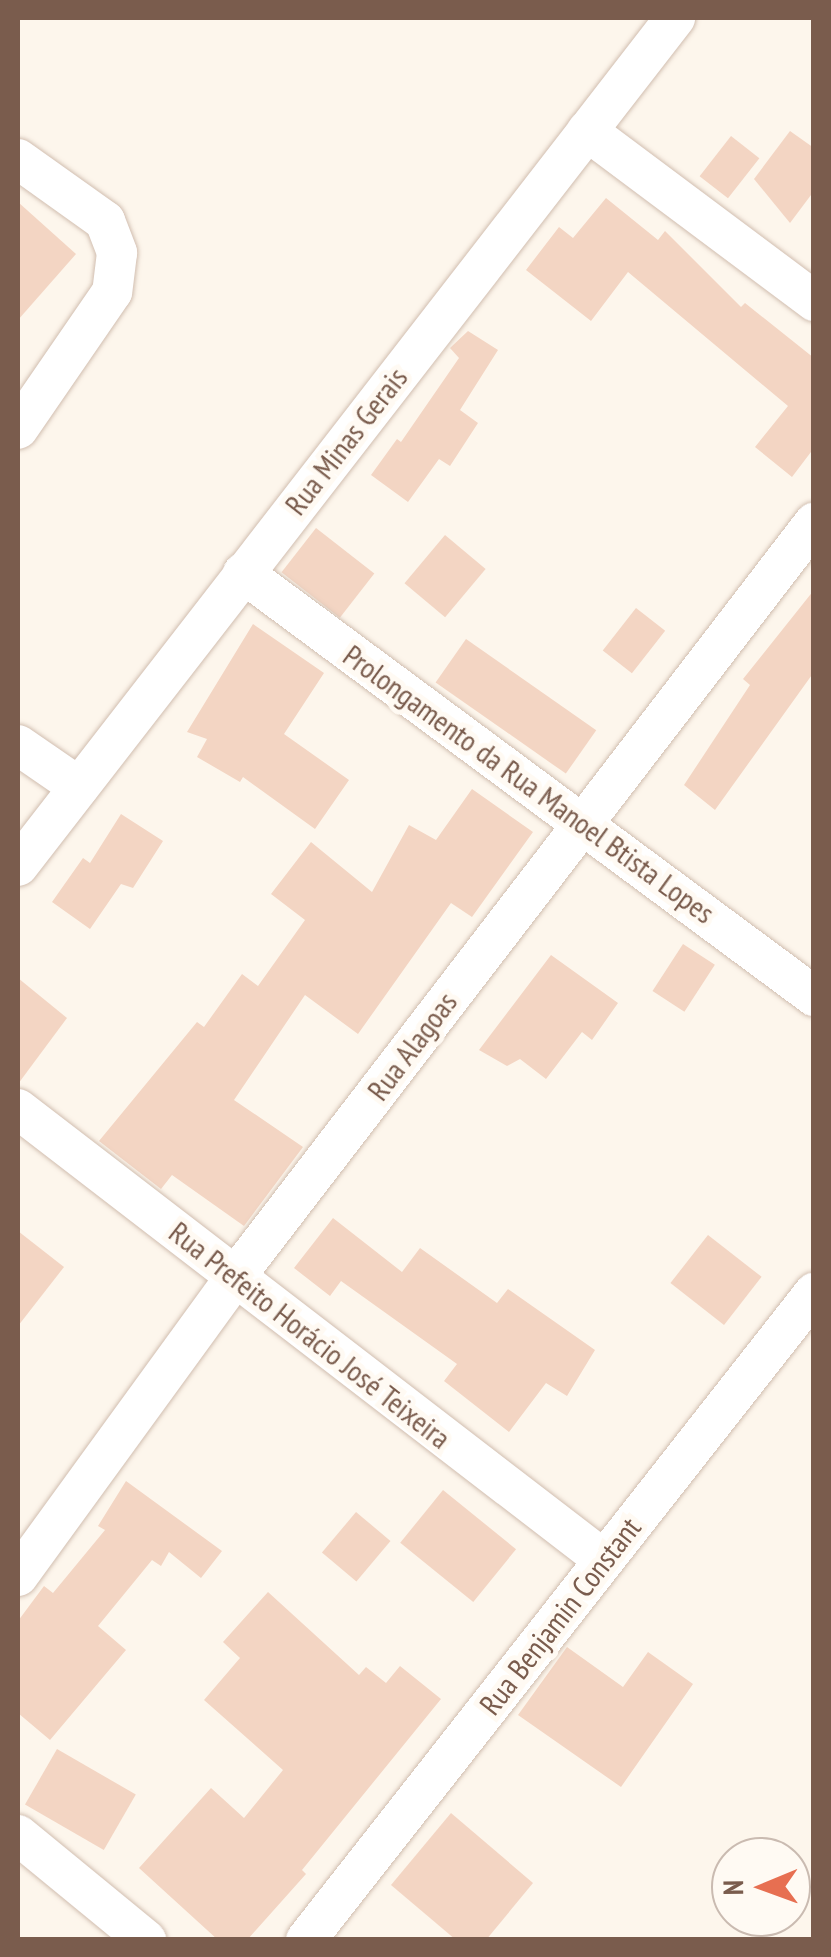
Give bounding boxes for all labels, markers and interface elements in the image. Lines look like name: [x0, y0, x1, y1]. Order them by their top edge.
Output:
street label: Rua Minas Gerais: [277, 360, 415, 522]
street label: Prolongamento da Rua Manoel Btista Lopes: [336, 637, 722, 931]
street label: Rua Alagoas: [359, 984, 465, 1108]
street label: Rua Prefeito Horácio José Teixeira: [162, 1214, 458, 1456]
street label: Rua Benjamin Constant: [472, 1510, 648, 1722]
north arrow: [711, 1837, 811, 1937]
text: N: [714, 1880, 751, 1895]

